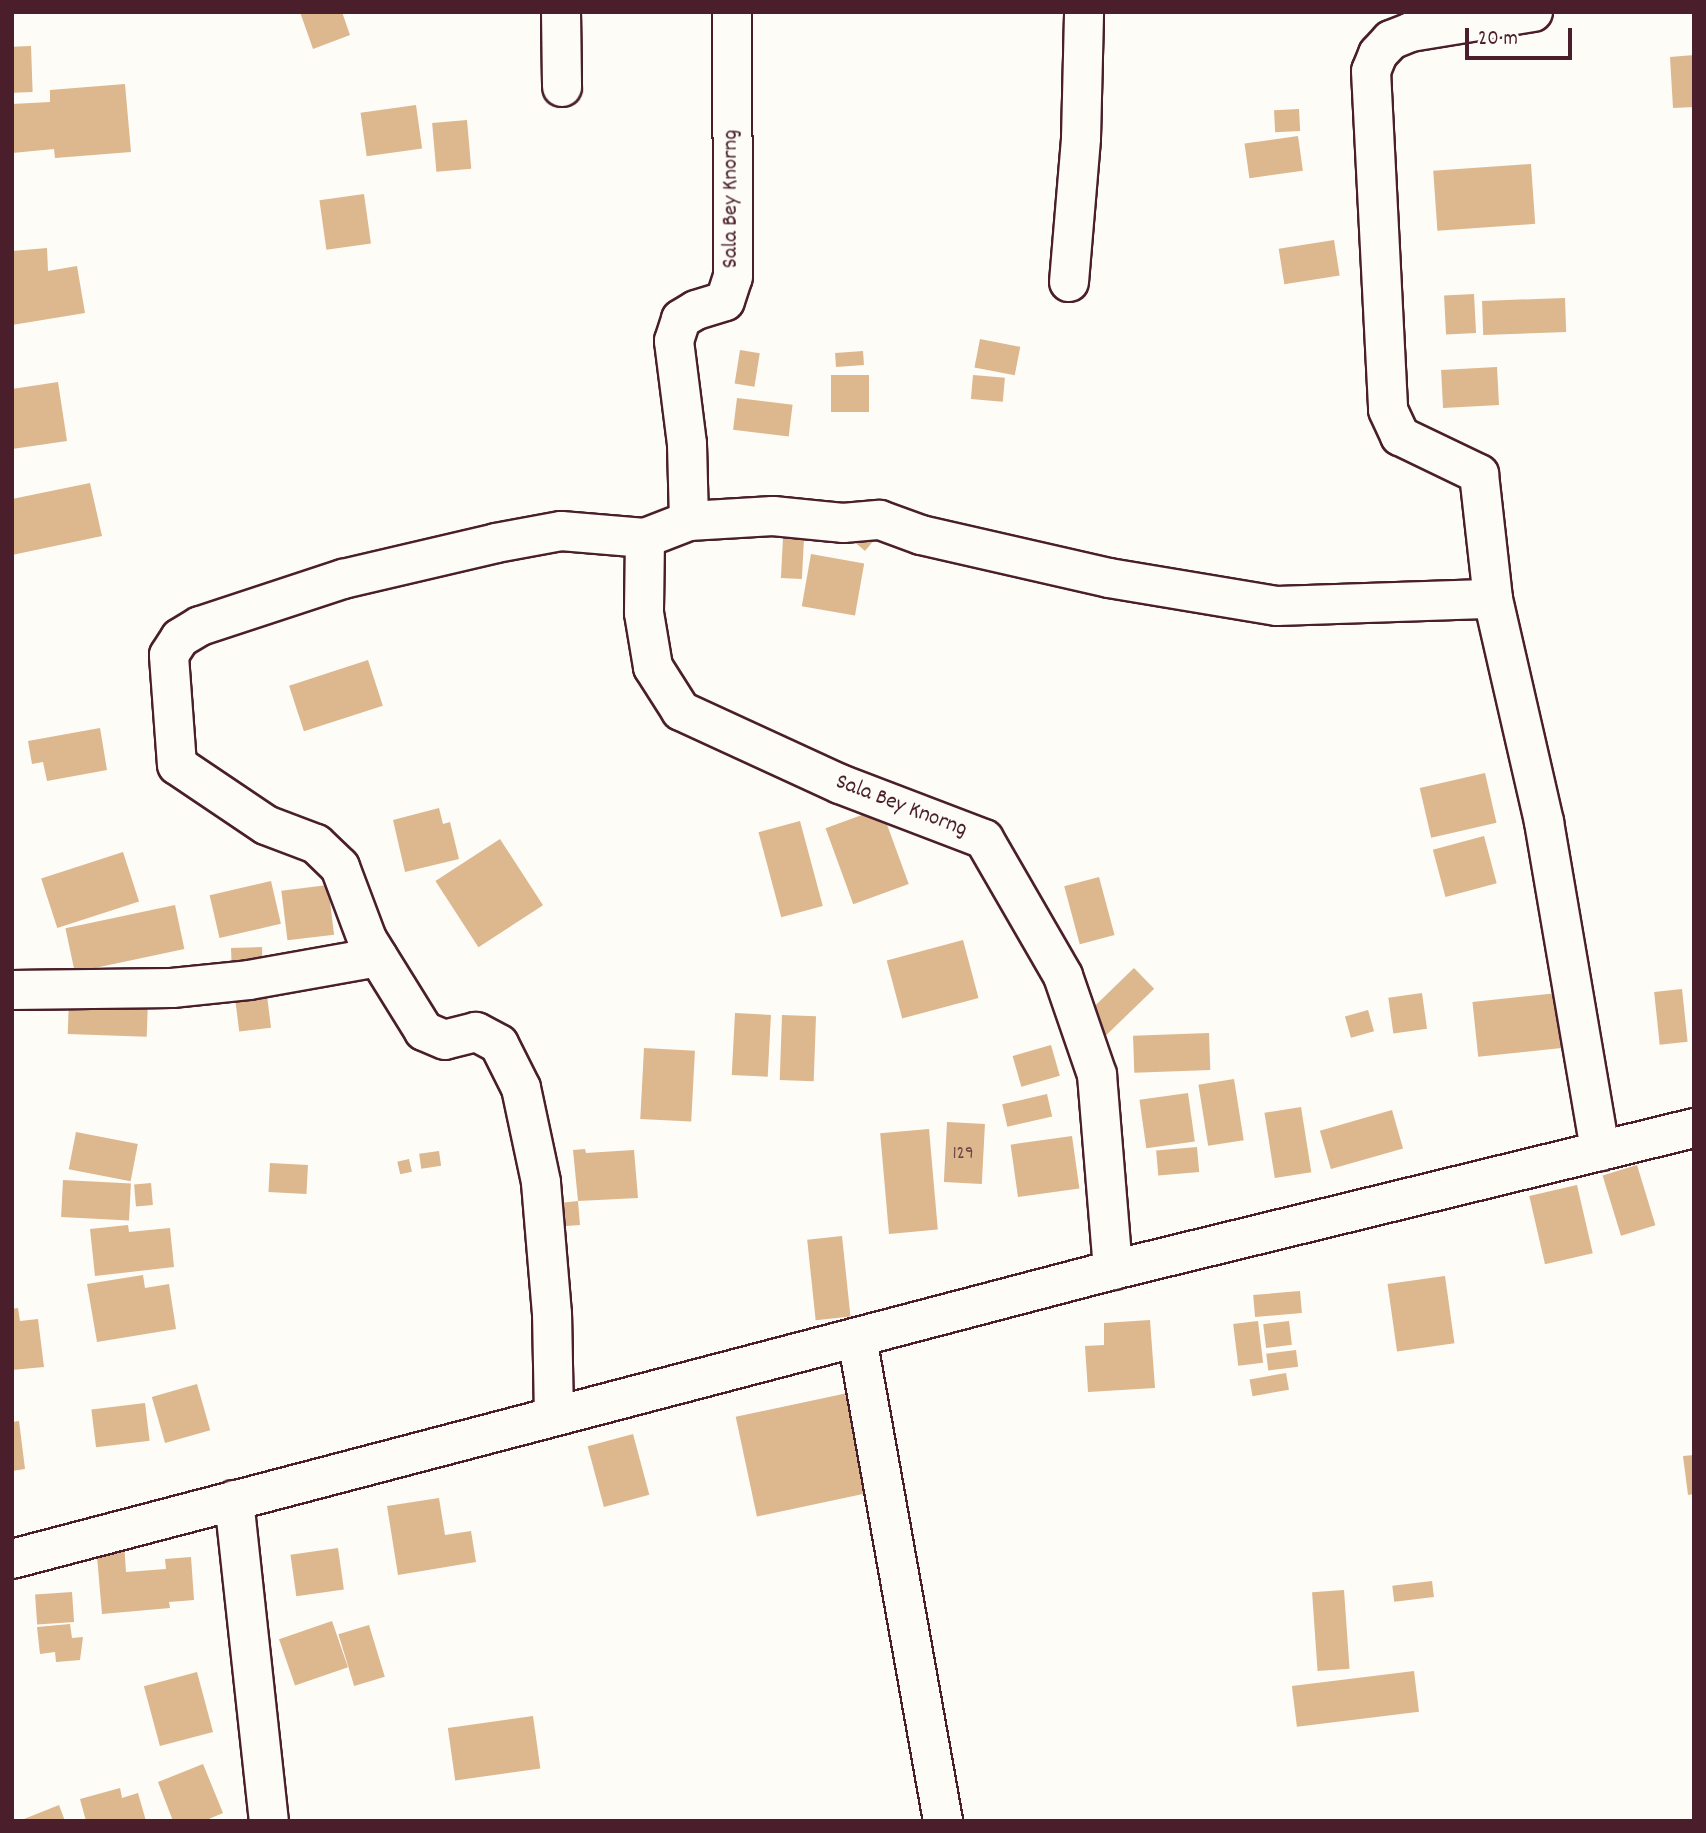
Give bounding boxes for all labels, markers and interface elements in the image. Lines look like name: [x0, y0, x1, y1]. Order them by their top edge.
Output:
scale bar: [1468, 14, 1575, 58]
text: 20 m: [1478, 25, 1518, 55]
street label: Sala Bey Knorng: [718, 130, 746, 268]
street label: Sala Bey Knorng: [831, 769, 971, 845]
house number: 129: [952, 1144, 974, 1166]

